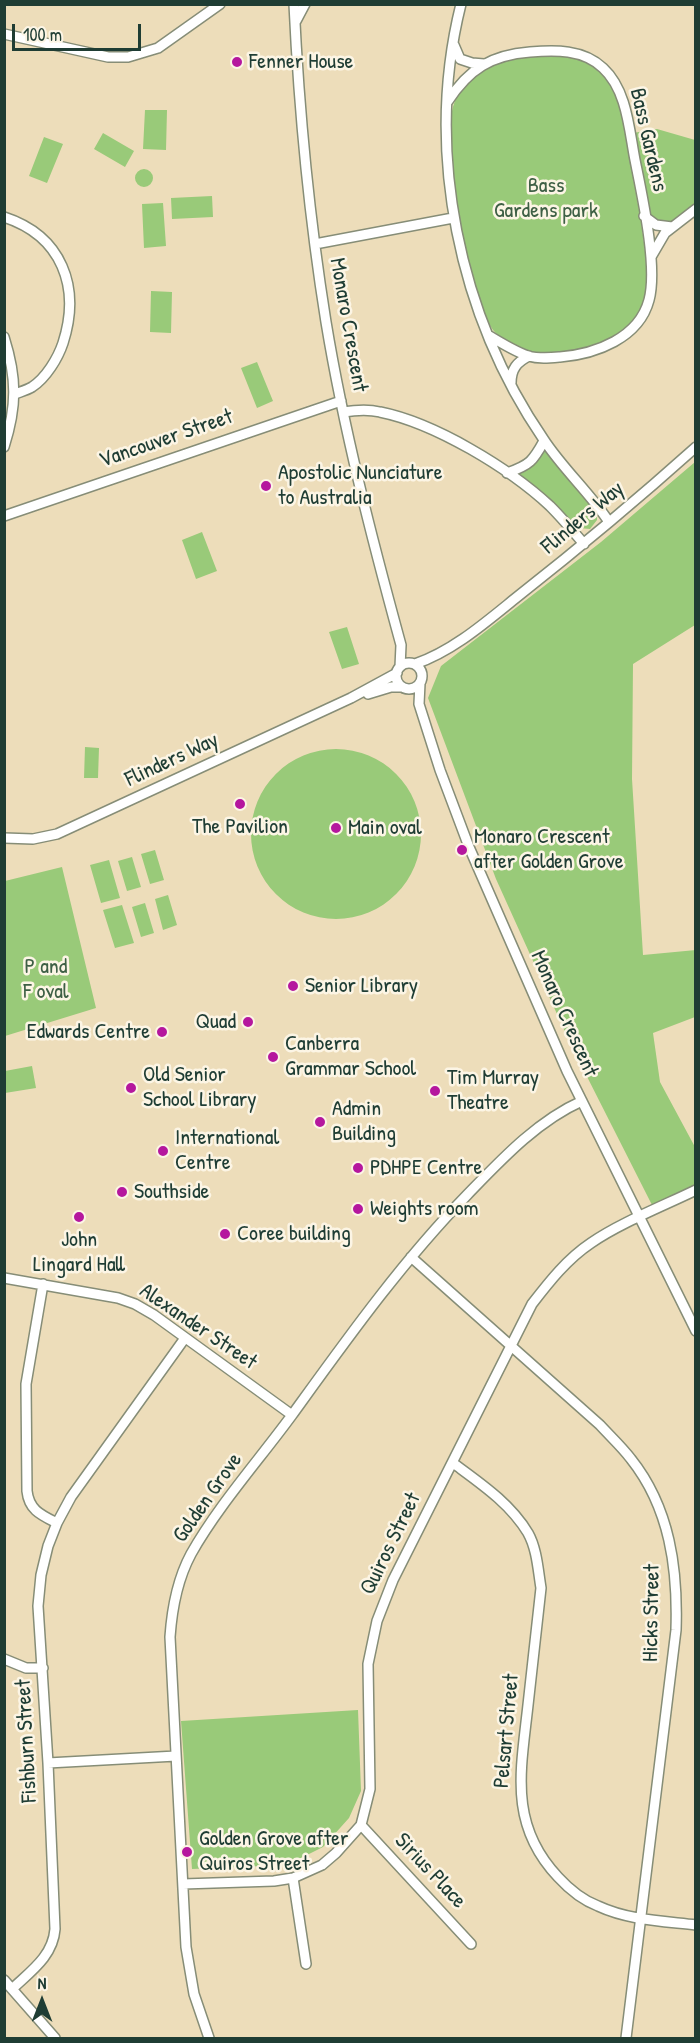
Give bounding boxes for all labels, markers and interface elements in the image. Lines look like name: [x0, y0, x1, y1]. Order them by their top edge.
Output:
scale bar: [15, 12, 144, 50]
text: 100 m: [23, 22, 62, 47]
place label: Fenner House: [249, 49, 353, 75]
marker: Fenner House: [230, 55, 244, 69]
street label: Bass Gardens: [623, 86, 673, 194]
park label: Bass Gardens park: [494, 173, 598, 224]
street label: Monaro Crescent: [323, 256, 373, 394]
street label: Vancouver Street: [96, 404, 236, 474]
place label: Apostolic Nunciature to Australia: [278, 460, 442, 512]
street label: Flinders Way: [536, 476, 630, 560]
marker: Apostolic Nunciature to Australia: [259, 479, 273, 493]
street label: Flinders Way: [121, 727, 223, 793]
marker: The Pavilion: [233, 797, 247, 811]
place label: The Pavilion: [192, 814, 288, 840]
place label: Main oval: [348, 815, 422, 841]
marker: Main oval: [329, 821, 343, 835]
place label: Monaro Crescent after Golden Grove: [474, 824, 623, 876]
marker: Monaro Crescent after Golden Grove: [455, 843, 469, 857]
street label: Monaro Crescent: [524, 947, 604, 1081]
park label: P and F oval: [23, 954, 69, 1005]
place label: Senior Library: [305, 973, 418, 999]
marker: Senior Library: [286, 979, 300, 993]
place label: Quad: [196, 1009, 236, 1035]
marker: Quad: [241, 1015, 255, 1029]
place label: Edwards Centre: [27, 1019, 150, 1045]
marker: Edwards Centre: [155, 1025, 169, 1039]
place label: Canberra Grammar School: [285, 1031, 416, 1082]
marker: Canberra Grammar School: [266, 1050, 280, 1064]
place label: Old Senior School Library: [143, 1062, 257, 1114]
place label: Tim Murray Theatre: [447, 1065, 539, 1116]
marker: Old Senior School Library: [124, 1081, 138, 1095]
marker: Tim Murray Theatre: [428, 1084, 442, 1098]
place label: Admin Building: [332, 1096, 396, 1148]
marker: Admin Building: [313, 1115, 327, 1129]
place label: International Centre: [175, 1125, 279, 1176]
marker: International Centre: [156, 1144, 170, 1158]
place label: PDHPE Centre: [370, 1155, 482, 1181]
marker: PDHPE Centre: [351, 1161, 365, 1175]
place label: Southside: [134, 1179, 209, 1205]
marker: Southside: [115, 1185, 129, 1199]
place label: Weights room: [370, 1196, 479, 1222]
marker: Weights room: [351, 1202, 365, 1216]
marker: John Lingard Hall: [72, 1210, 86, 1224]
place label: Coree building: [237, 1221, 351, 1247]
place label: John Lingard Hall: [33, 1227, 125, 1278]
marker: Coree building: [218, 1227, 232, 1241]
street label: Alexander Street: [134, 1278, 262, 1376]
street label: Golden Grove: [168, 1448, 248, 1548]
street label: Quiros Street: [355, 1489, 427, 1599]
street label: Hicks Street: [638, 1564, 666, 1662]
street label: Pelsart Street: [489, 1673, 525, 1789]
street label: Fishburn Street: [11, 1679, 43, 1803]
place label: Golden Grove after Quiros Street: [199, 1826, 348, 1878]
street label: Sirius Place: [389, 1828, 471, 1914]
marker: Golden Grove after Quiros Street: [180, 1845, 194, 1859]
north arrow: [12, 1971, 72, 2031]
text: N: [38, 1972, 46, 1994]

